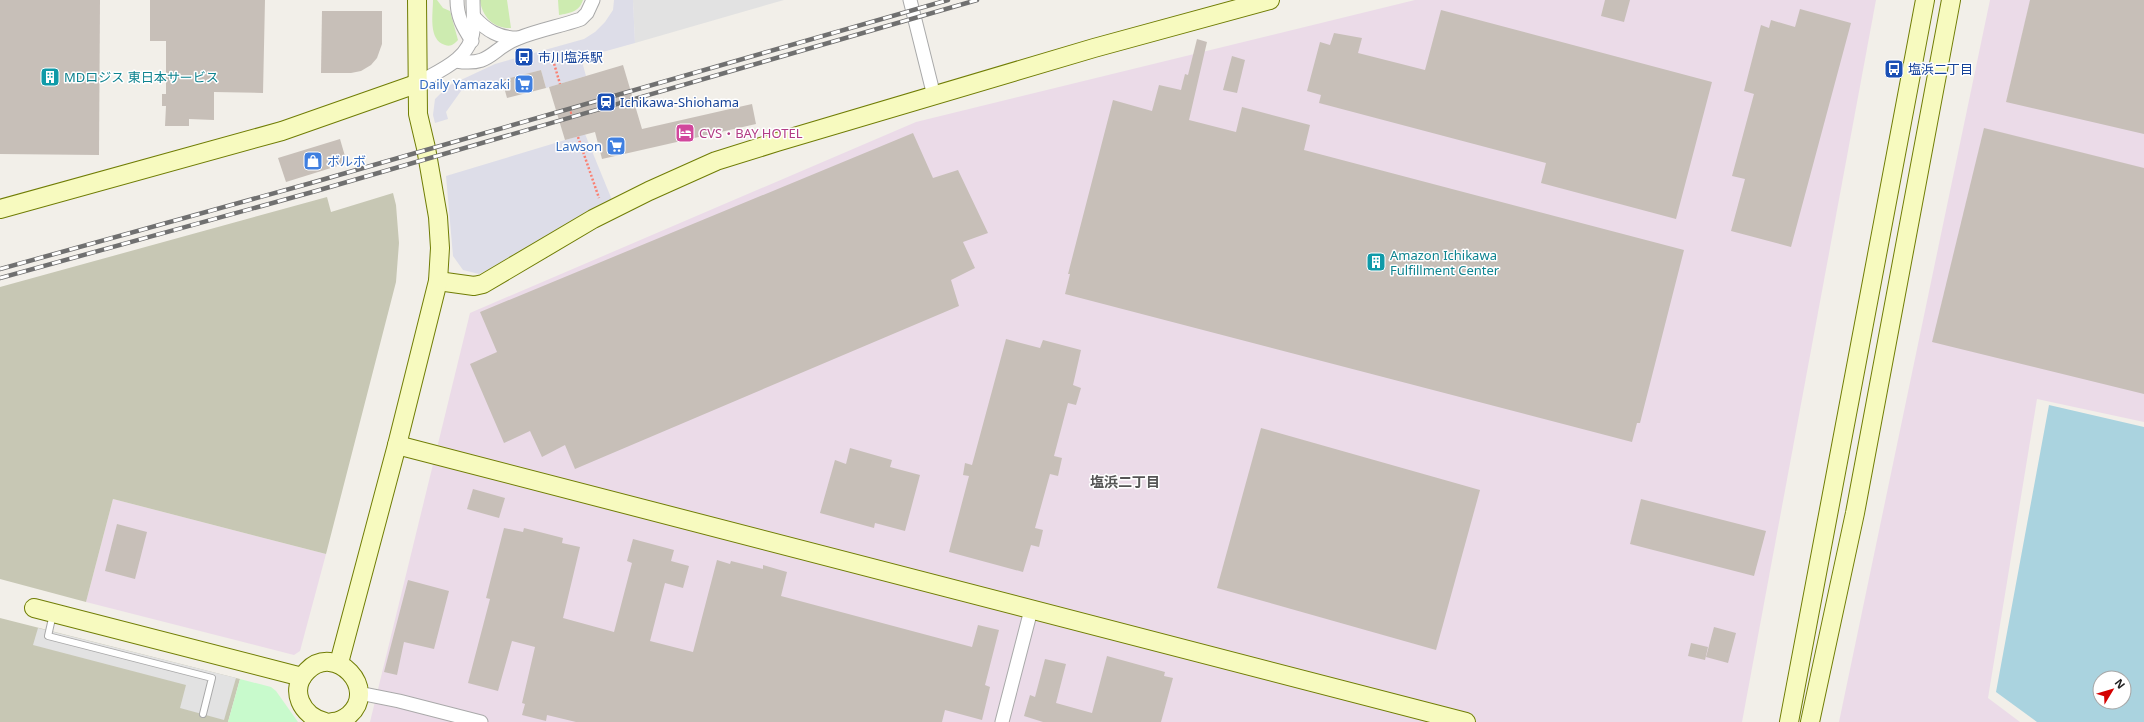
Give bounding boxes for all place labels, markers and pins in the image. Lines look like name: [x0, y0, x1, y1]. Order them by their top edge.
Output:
bus stop icon: 市川塩浜駅: [513, 46, 535, 68]
place label: 市川塩浜駅: [538, 48, 603, 66]
bus stop icon: 塩浜二丁目: [1883, 58, 1905, 80]
place label: 塩浜二丁目: [1908, 60, 1973, 78]
building icon: MDロジス 東日本サービス: [39, 66, 61, 88]
place label: MDロジス 東日本サービス: [64, 68, 219, 86]
supermarket icon: Daily Yamazaki: [513, 73, 535, 95]
place label: Daily Yamazaki: [419, 75, 510, 93]
station icon: Ichikawa-Shiohama: [595, 91, 617, 113]
place label: Ichikawa-Shiohama: [620, 93, 739, 111]
hotel icon: CVS・BAY HOTEL: [674, 122, 696, 144]
place label: CVS・BAY HOTEL: [699, 124, 803, 142]
supermarket icon: Lawson: [605, 135, 627, 157]
place label: Lawson: [556, 137, 602, 155]
shop icon: ボルボ: [302, 150, 324, 172]
place label: ボルボ: [327, 152, 366, 170]
place label: Amazon Ichikawa Fulfillment Center: [1390, 246, 1500, 279]
building icon: Amazon Ichikawa Fulfillment Center: [1365, 251, 1387, 273]

